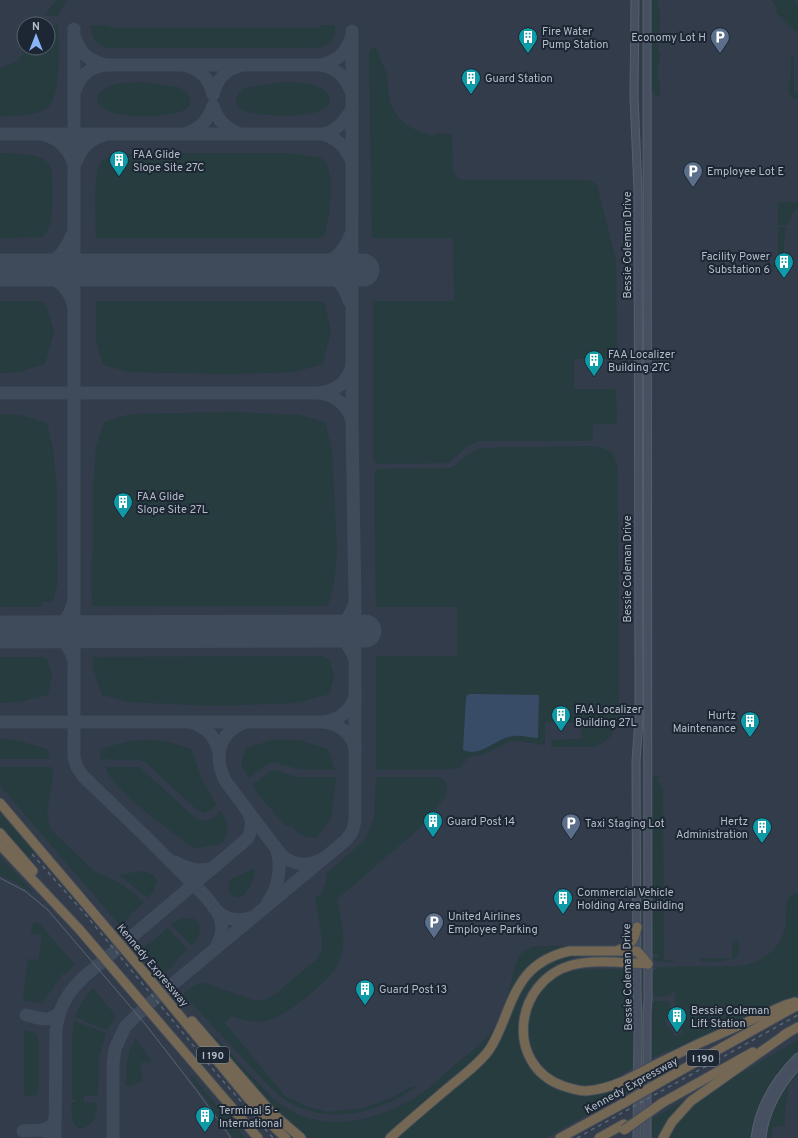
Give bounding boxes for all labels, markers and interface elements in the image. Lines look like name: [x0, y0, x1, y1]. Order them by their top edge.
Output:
north arrow: [16, 16, 56, 56]
text: N: [32, 20, 40, 34]
place label: Fire Water Pump Station: [542, 25, 608, 52]
building icon: Fire Water Pump Station: [517, 26, 539, 54]
parking icon: Economy Lot H: [709, 26, 731, 54]
place label: Economy Lot H: [631, 31, 706, 45]
building icon: Guard Station: [460, 67, 482, 95]
place label: Guard Station: [485, 72, 553, 86]
place label: FAA Glide Slope Site 27C: [133, 148, 204, 175]
building icon: FAA Glide Slope Site 27C: [108, 149, 130, 177]
parking icon: Employee Lot E: [682, 160, 704, 188]
place label: Employee Lot E: [707, 165, 784, 179]
street label: Bessie Coleman Drive: [621, 191, 635, 299]
place label: Facility Power Substation 6: [701, 250, 771, 277]
building icon: Facility Power Substation 6: [773, 251, 795, 279]
place label: FAA Localizer Building 27C: [608, 348, 676, 375]
building icon: FAA Localizer Building 27C: [583, 349, 605, 377]
place label: FAA Glide Slope Site 27L: [137, 490, 208, 517]
building icon: FAA Glide Slope Site 27L: [112, 491, 134, 519]
street label: Bessie Coleman Drive: [621, 515, 635, 623]
place label: FAA Localizer Building 27L: [575, 703, 643, 730]
building icon: FAA Localizer Building 27L: [550, 704, 572, 732]
place label: Hurtz Maintenance: [673, 709, 736, 736]
building icon: Hurtz Maintenance: [739, 710, 761, 738]
building icon: Guard Post 14: [422, 810, 444, 838]
parking icon: Taxi Staging Lot: [560, 812, 582, 840]
place label: Guard Post 14: [447, 815, 515, 829]
place label: Hertz Administration: [676, 815, 748, 842]
building icon: Hertz Administration: [751, 816, 773, 844]
place label: Taxi Staging Lot: [585, 817, 665, 831]
place label: Commercial Vehicle Holding Area Building: [577, 886, 684, 913]
building icon: Commercial Vehicle Holding Area Building: [552, 887, 574, 915]
place label: United Airlines Employee Parking: [448, 910, 538, 937]
parking icon: United Airlines Employee Parking: [423, 911, 445, 939]
street label: Kennedy Expressway: [113, 921, 191, 1010]
street label: Bessie Coleman Drive: [620, 923, 636, 1031]
building icon: Guard Post 13: [354, 978, 376, 1006]
place label: Guard Post 13: [379, 983, 447, 997]
place label: Bessie Coleman Lift Station: [691, 1004, 769, 1031]
building icon: Bessie Coleman Lift Station: [666, 1005, 688, 1033]
road number: I 190: [197, 1047, 229, 1063]
road number: I 190: [687, 1050, 719, 1066]
street label: Kennedy Expressway: [582, 1054, 681, 1117]
place label: Terminal 5 - International: [219, 1104, 282, 1131]
building icon: Terminal 5 - International: [194, 1105, 216, 1133]

